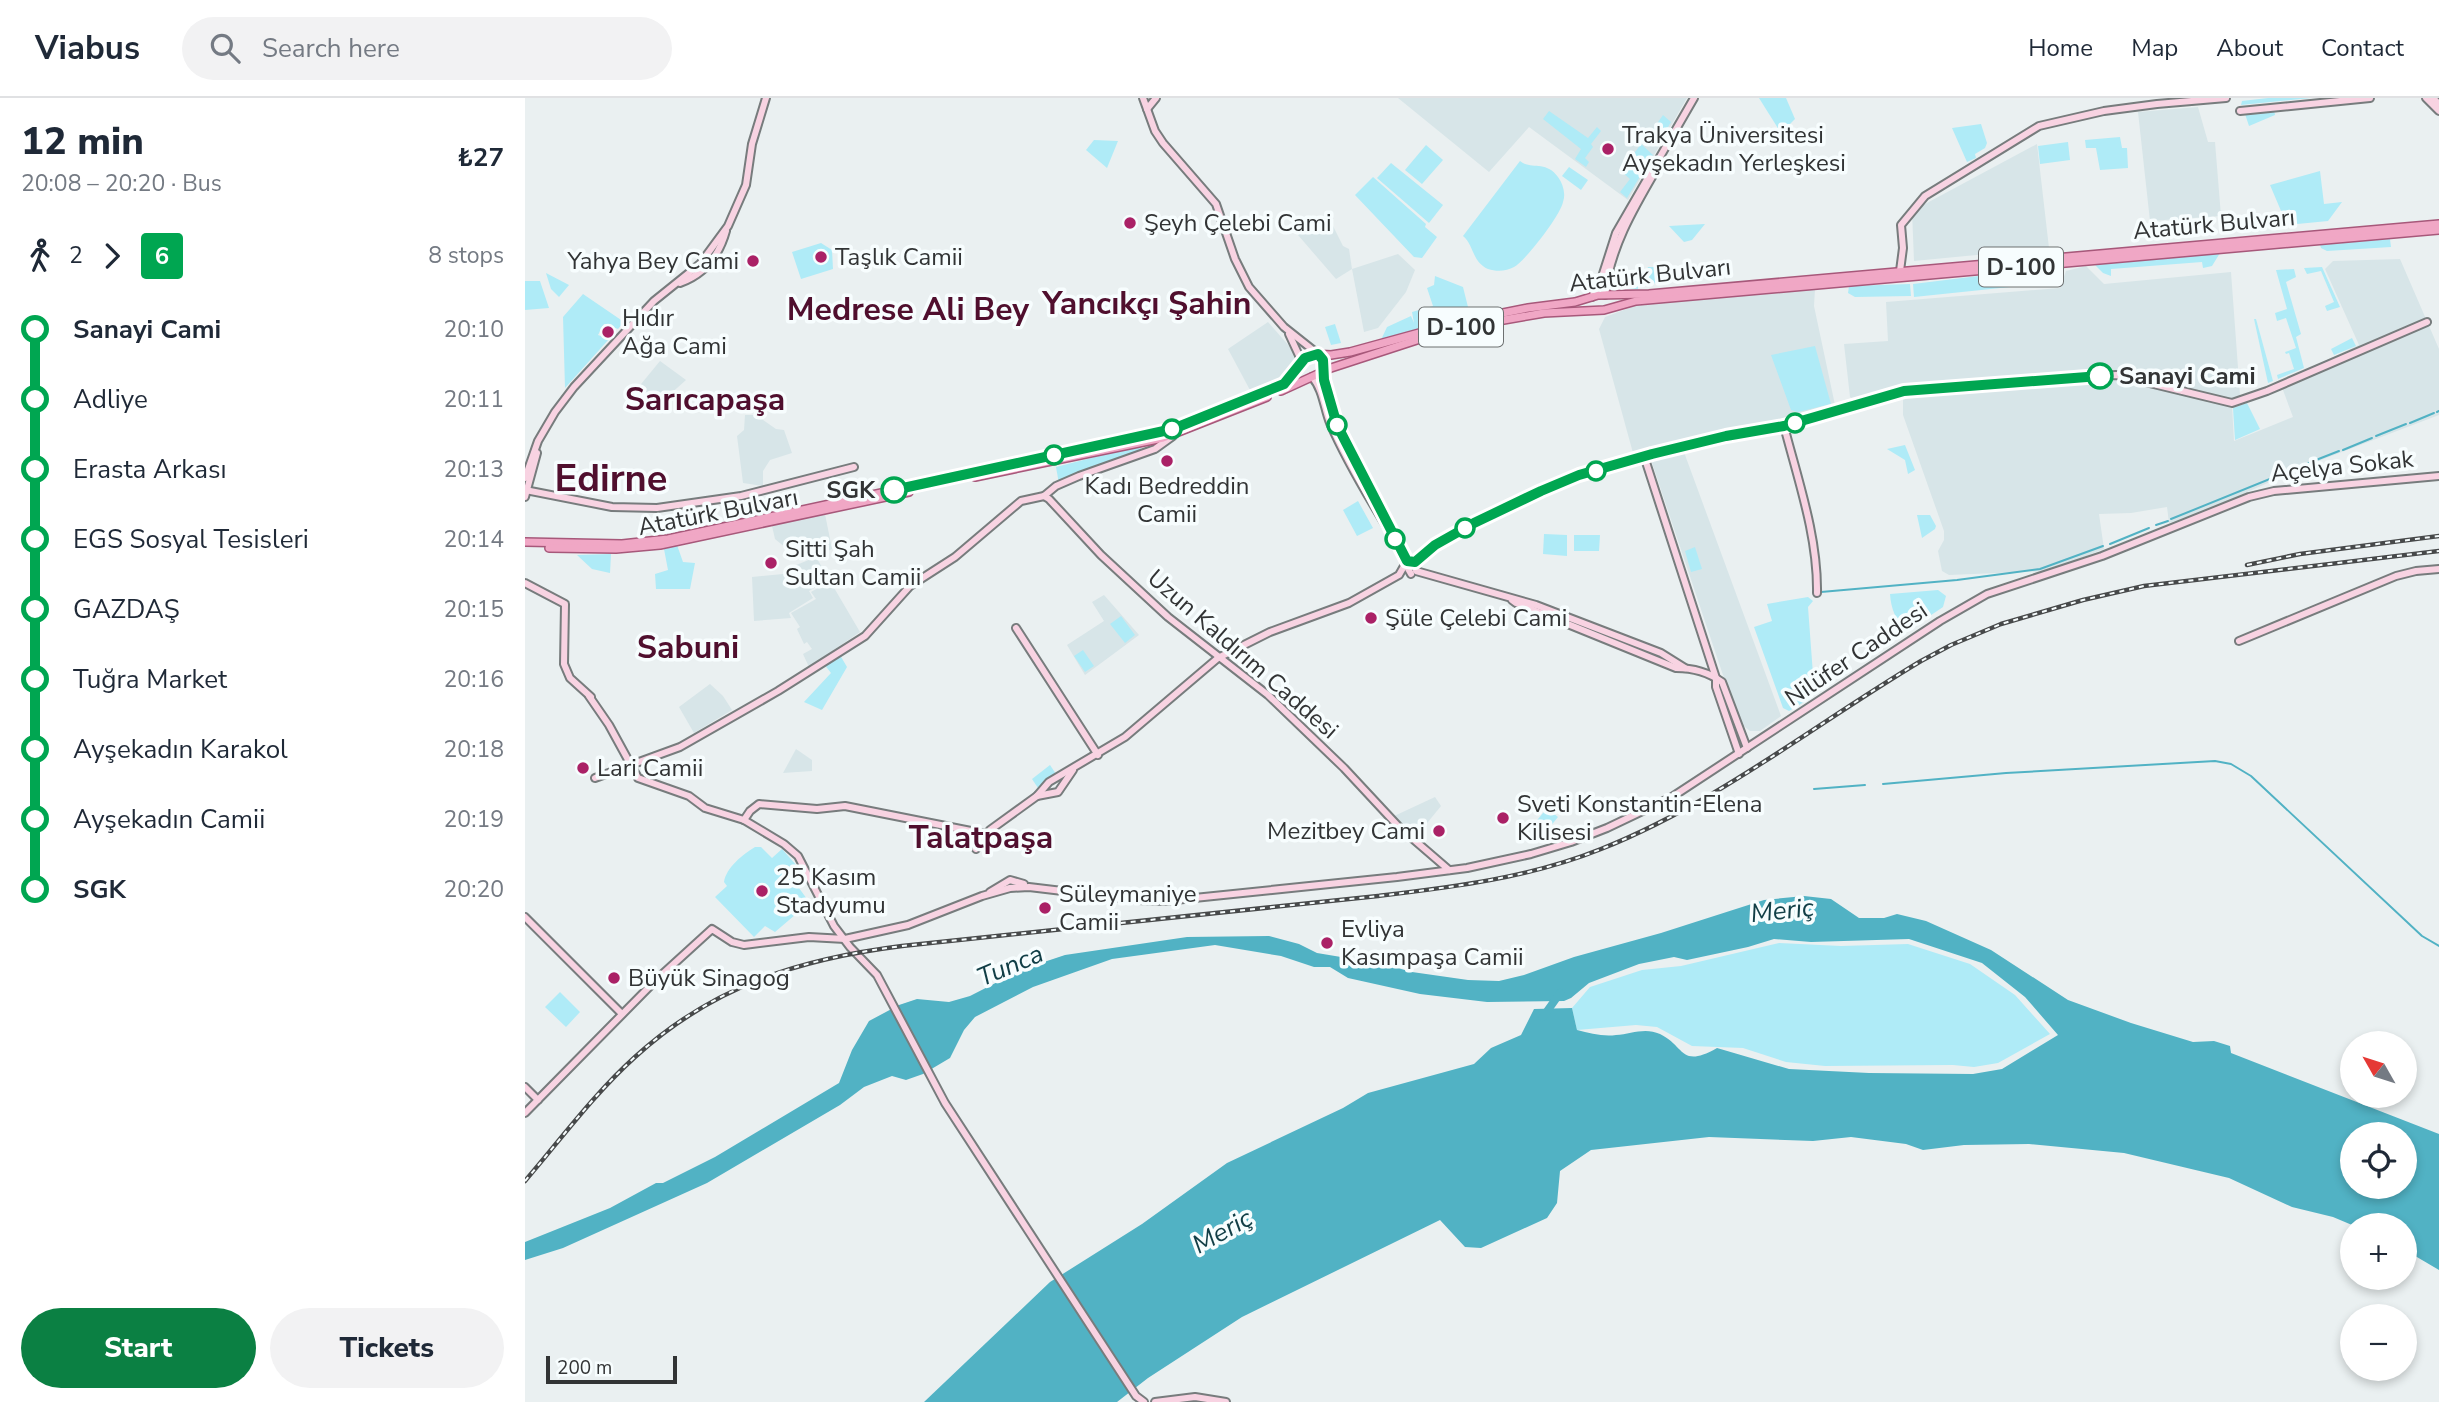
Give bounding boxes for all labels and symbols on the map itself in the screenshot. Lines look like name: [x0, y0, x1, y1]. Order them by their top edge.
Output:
place label: Trakya Üniversitesi Ayşekadın Yerleşkesi: [1622, 119, 1846, 179]
marker: Trakya Üniversitesi Ayşekadın Yerleşkesi: [1600, 141, 1616, 157]
street label: Atatürk Bulvarı: [2132, 201, 2296, 247]
place label: Şeyh Çelebi Cami: [1144, 207, 1332, 239]
marker: Şeyh Çelebi Cami: [1122, 215, 1138, 231]
place label: Taşlık Camii: [835, 241, 963, 273]
place label: Yahya Bey Cami: [566, 245, 739, 277]
road number: D-100: [1979, 248, 2063, 286]
marker: Taşlık Camii: [813, 249, 829, 265]
street label: Atatürk Bulvarı: [1568, 251, 1732, 299]
marker: Yahya Bey Cami: [745, 253, 761, 269]
district label: Yancıkçı Şahin: [1042, 282, 1251, 325]
district label: Medrese Ali Bey: [787, 288, 1030, 331]
place label: Hıdır Ağa Cami: [622, 302, 727, 362]
road number: D-100: [1419, 308, 1503, 346]
marker: Hıdır Ağa Cami: [600, 324, 616, 340]
place label: Sanayi Cami: [2119, 360, 2256, 392]
marker: Sanayi Cami: [2087, 363, 2113, 389]
district label: Sarıcapaşa: [625, 378, 785, 421]
unlabelled marker: [1785, 413, 1805, 433]
unlabelled marker: [1327, 415, 1347, 435]
unlabelled marker: [1162, 419, 1182, 439]
street label: Açelya Sokak: [2269, 442, 2416, 489]
unlabelled marker: [1044, 445, 1064, 465]
district label: Edirne: [555, 453, 667, 504]
marker: Kadı Bedreddin Camii: [1159, 453, 1175, 469]
unlabelled marker: [1586, 461, 1606, 481]
place label: Kadı Bedreddin Camii: [1085, 470, 1249, 530]
place label: SGK: [826, 474, 876, 506]
marker: SGK: [881, 477, 907, 503]
street label: Atatürk Bulvarı: [635, 481, 801, 543]
unlabelled marker: [1455, 518, 1475, 538]
unlabelled marker: [1385, 529, 1405, 549]
place label: Sitti Şah Sultan Camii: [785, 533, 921, 593]
marker: Sitti Şah Sultan Camii: [763, 555, 779, 571]
street label: Uzun Kaldırım Caddesi: [1141, 562, 1345, 746]
street label: Nilüfer Caddesi: [1778, 594, 1934, 714]
place label: Şüle Çelebi Cami: [1385, 602, 1567, 634]
marker: Şüle Çelebi Cami: [1363, 610, 1379, 626]
district label: Sabuni: [637, 626, 739, 669]
place label: Lari Camii: [597, 752, 703, 784]
marker: Lari Camii: [575, 760, 591, 776]
place label: Sveti Konstantin-Elena Kilisesi: [1517, 788, 1762, 848]
marker: Sveti Konstantin-Elena Kilisesi: [1495, 810, 1511, 826]
place label: Mezitbey Cami: [1267, 815, 1425, 847]
district label: Talatpaşa: [909, 816, 1053, 859]
marker: Mezitbey Cami: [1431, 823, 1447, 839]
place label: 25 Kasım Stadyumu: [776, 861, 886, 921]
place label: Süleymaniye Camii: [1059, 878, 1197, 938]
marker: 25 Kasım Stadyumu: [754, 883, 770, 899]
water label: Meriç: [1749, 890, 1816, 931]
marker: Süleymaniye Camii: [1037, 900, 1053, 916]
place label: Evliya Kasımpaşa Camii: [1341, 913, 1524, 973]
marker: Evliya Kasımpaşa Camii: [1319, 935, 1335, 951]
water label: Tunca: [972, 936, 1049, 995]
place label: Büyük Sinagog: [628, 962, 790, 994]
marker: Büyük Sinagog: [606, 970, 622, 986]
north arrow: [2340, 1031, 2417, 1108]
water label: Meriç: [1186, 1200, 1259, 1262]
scale bar: [546, 1353, 677, 1385]

